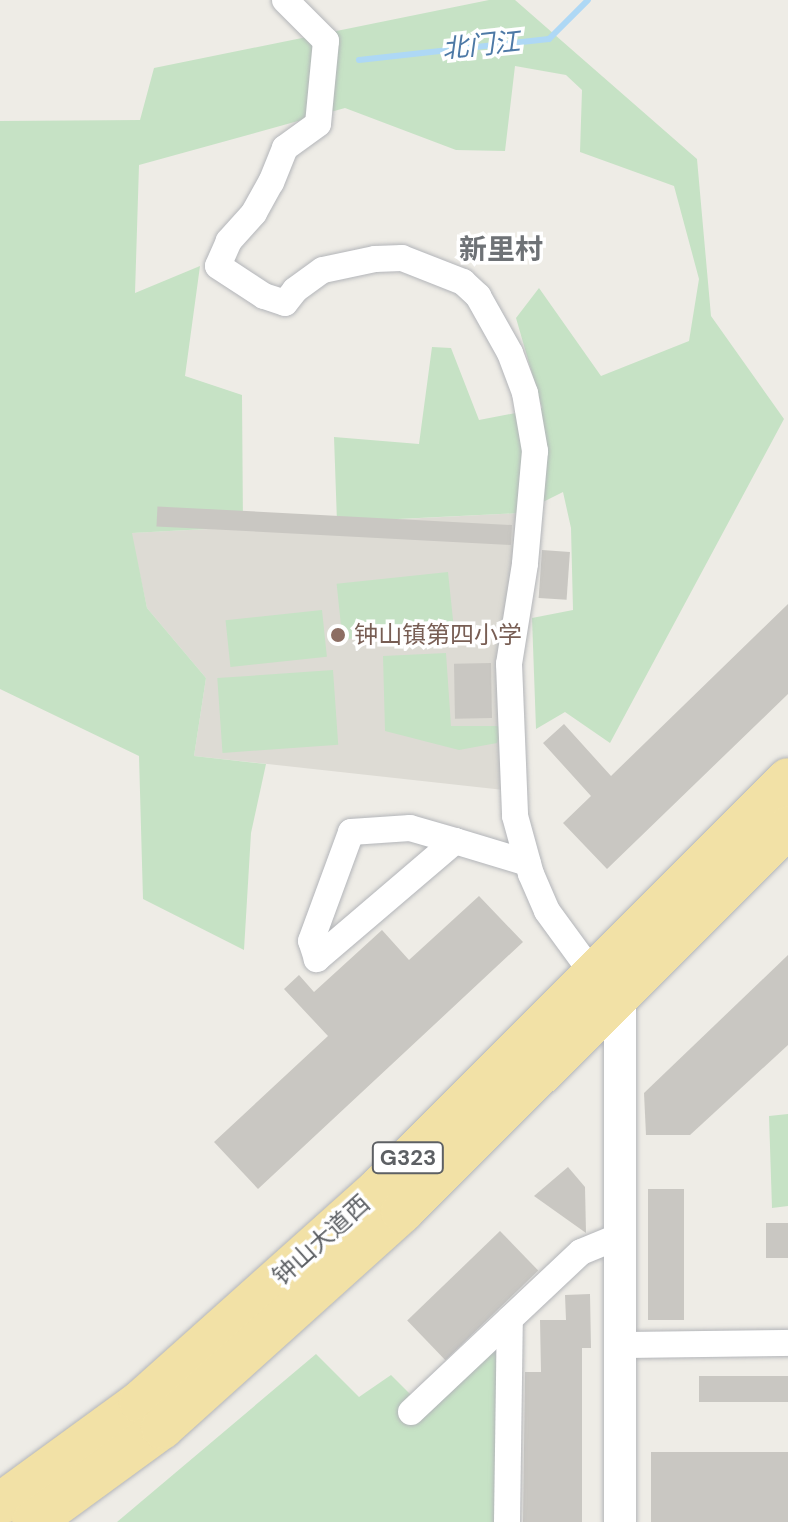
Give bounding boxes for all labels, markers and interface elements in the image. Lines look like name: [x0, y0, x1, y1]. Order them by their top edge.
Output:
water label: 北门江: [441, 26, 521, 66]
district label: 新里村: [459, 233, 543, 267]
place label: 钟山镇第四小学: [354, 621, 522, 649]
marker: 钟山镇第四小学: [329, 626, 347, 644]
road number: G323: [370, 1140, 446, 1176]
street label: 钟山大道西: [267, 1189, 375, 1291]

